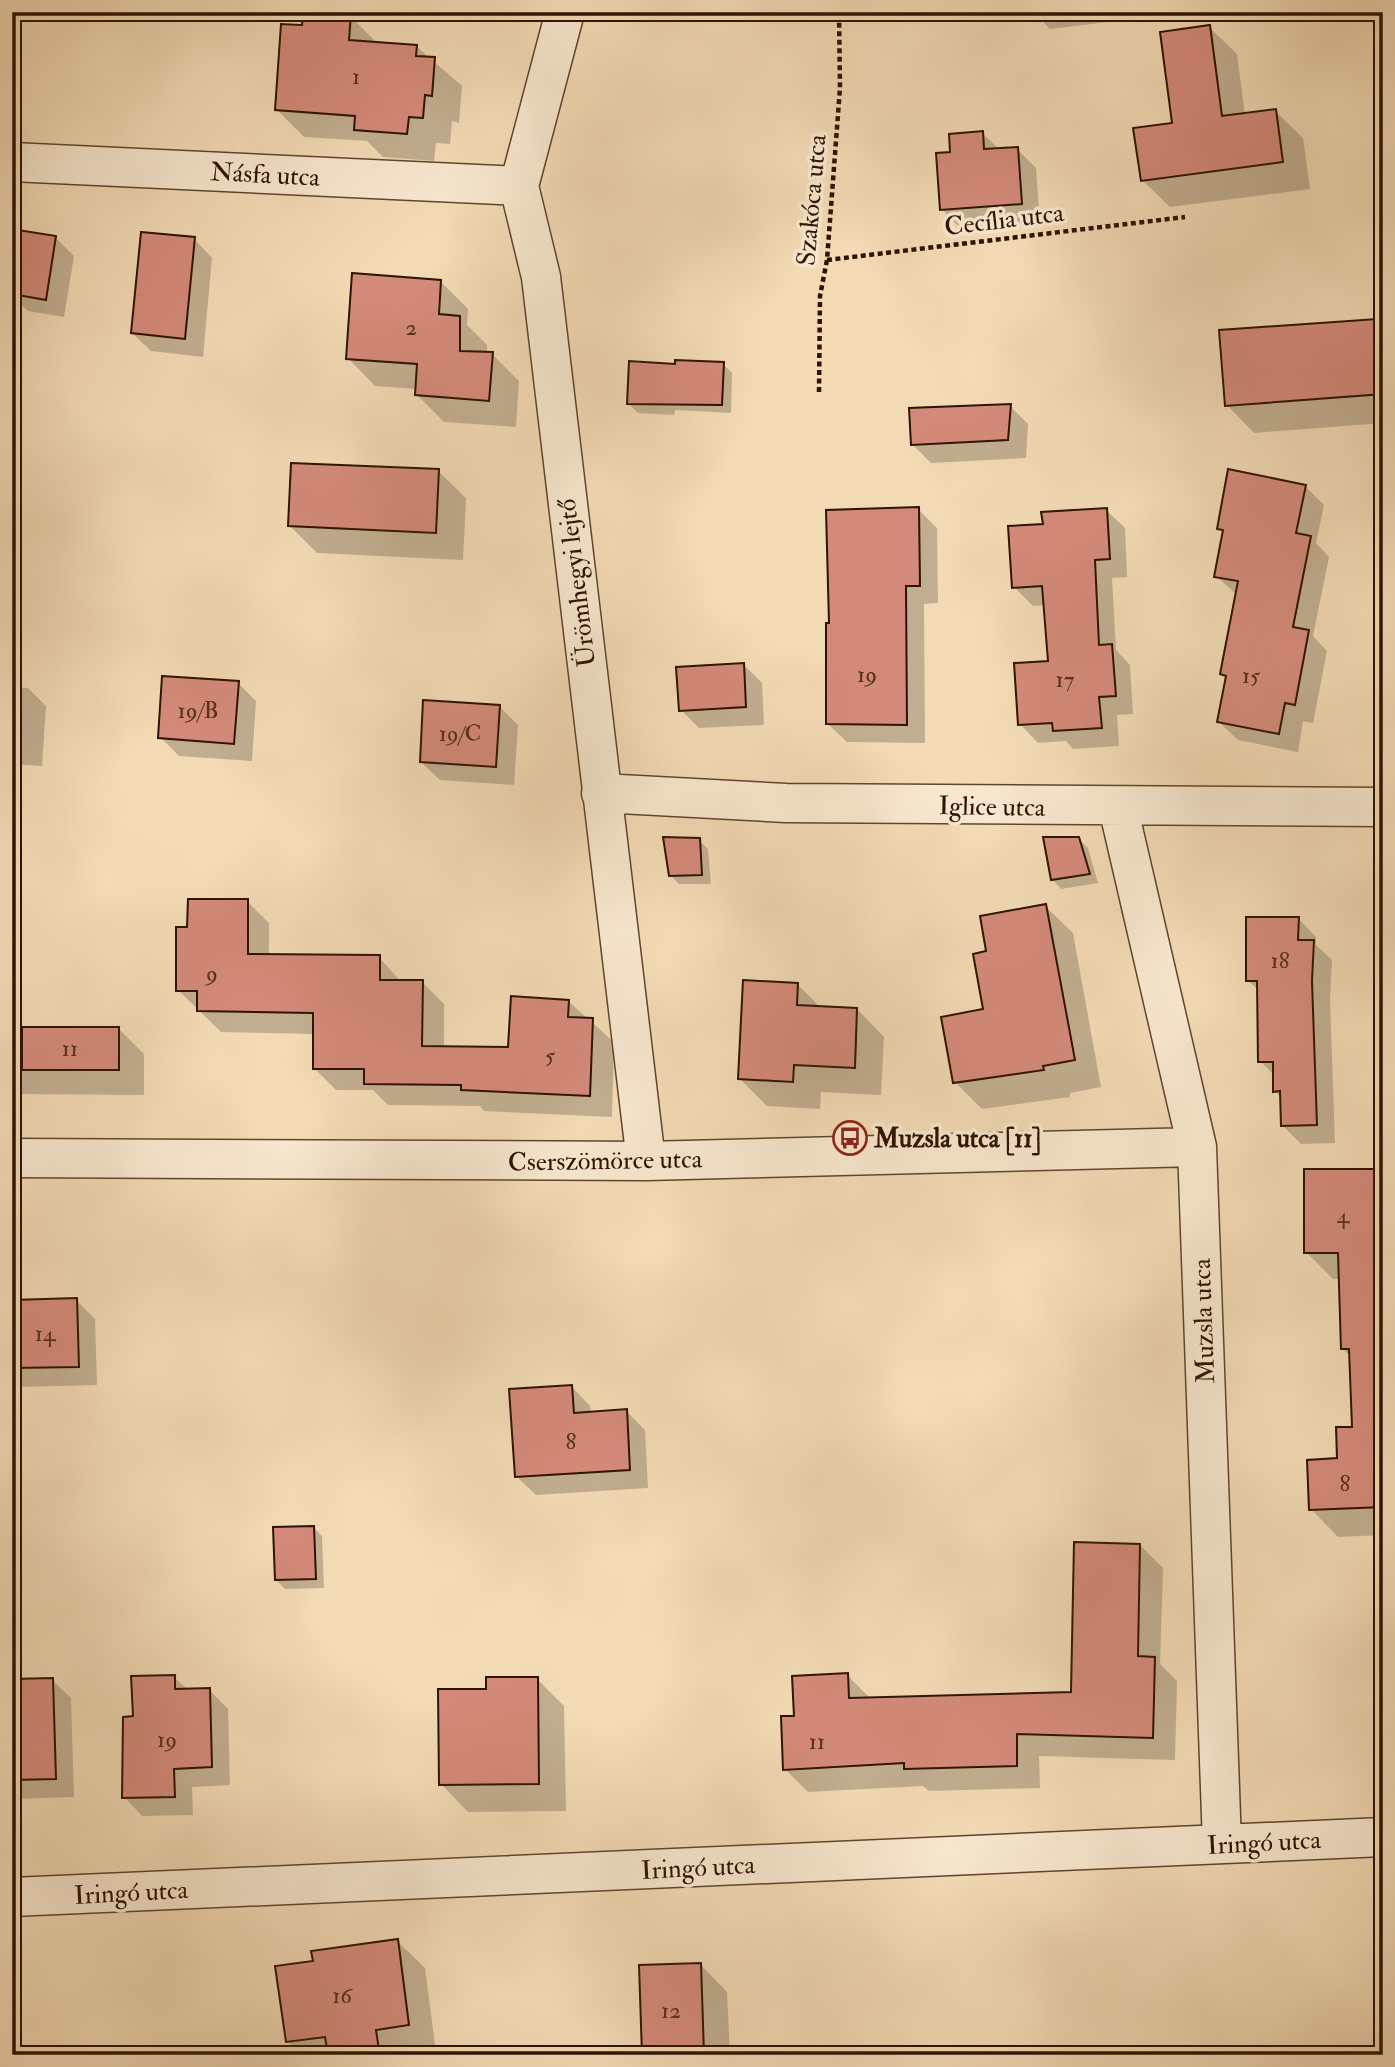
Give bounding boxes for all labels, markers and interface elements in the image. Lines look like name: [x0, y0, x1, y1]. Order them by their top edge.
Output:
house number: 1: [352, 62, 360, 91]
street label: Szakóca utca: [790, 133, 834, 267]
street label: Násfa utca: [209, 156, 321, 194]
street label: Cecília utca: [943, 197, 1066, 243]
house number: 2: [405, 313, 417, 342]
street label: Ürömhegyi lejtő: [550, 497, 603, 669]
house number: 19: [857, 660, 877, 689]
house number: 15: [1242, 661, 1260, 690]
house number: 17: [1056, 665, 1075, 694]
house number: 19/B: [178, 696, 218, 725]
house number: 19/C: [439, 719, 481, 748]
street label: Iglice utca: [938, 790, 1046, 824]
house number: 18: [1270, 946, 1290, 975]
house number: 9: [204, 959, 218, 988]
house number: 11: [62, 1034, 78, 1063]
house number: 5: [545, 1041, 555, 1070]
bus stop icon: Muzsla utca [11]: [831, 1119, 869, 1157]
place label: Muzsla utca [11]: [873, 1123, 1042, 1156]
street label: Cserszömörce utca: [508, 1143, 703, 1179]
house number: 4: [1337, 1201, 1351, 1230]
street label: Muzsla utca: [1186, 1257, 1222, 1384]
house number: 14: [35, 1319, 57, 1348]
house number: 8: [566, 1427, 577, 1456]
house number: 8: [1340, 1469, 1351, 1498]
house number: 19: [157, 1725, 177, 1754]
house number: 11: [809, 1727, 825, 1756]
street label: Iringó utca: [1206, 1824, 1322, 1862]
street label: Iringó utca: [640, 1849, 756, 1887]
street label: Iringó utca: [73, 1874, 189, 1912]
house number: 16: [332, 1981, 353, 2010]
house number: 12: [661, 1996, 681, 2025]

